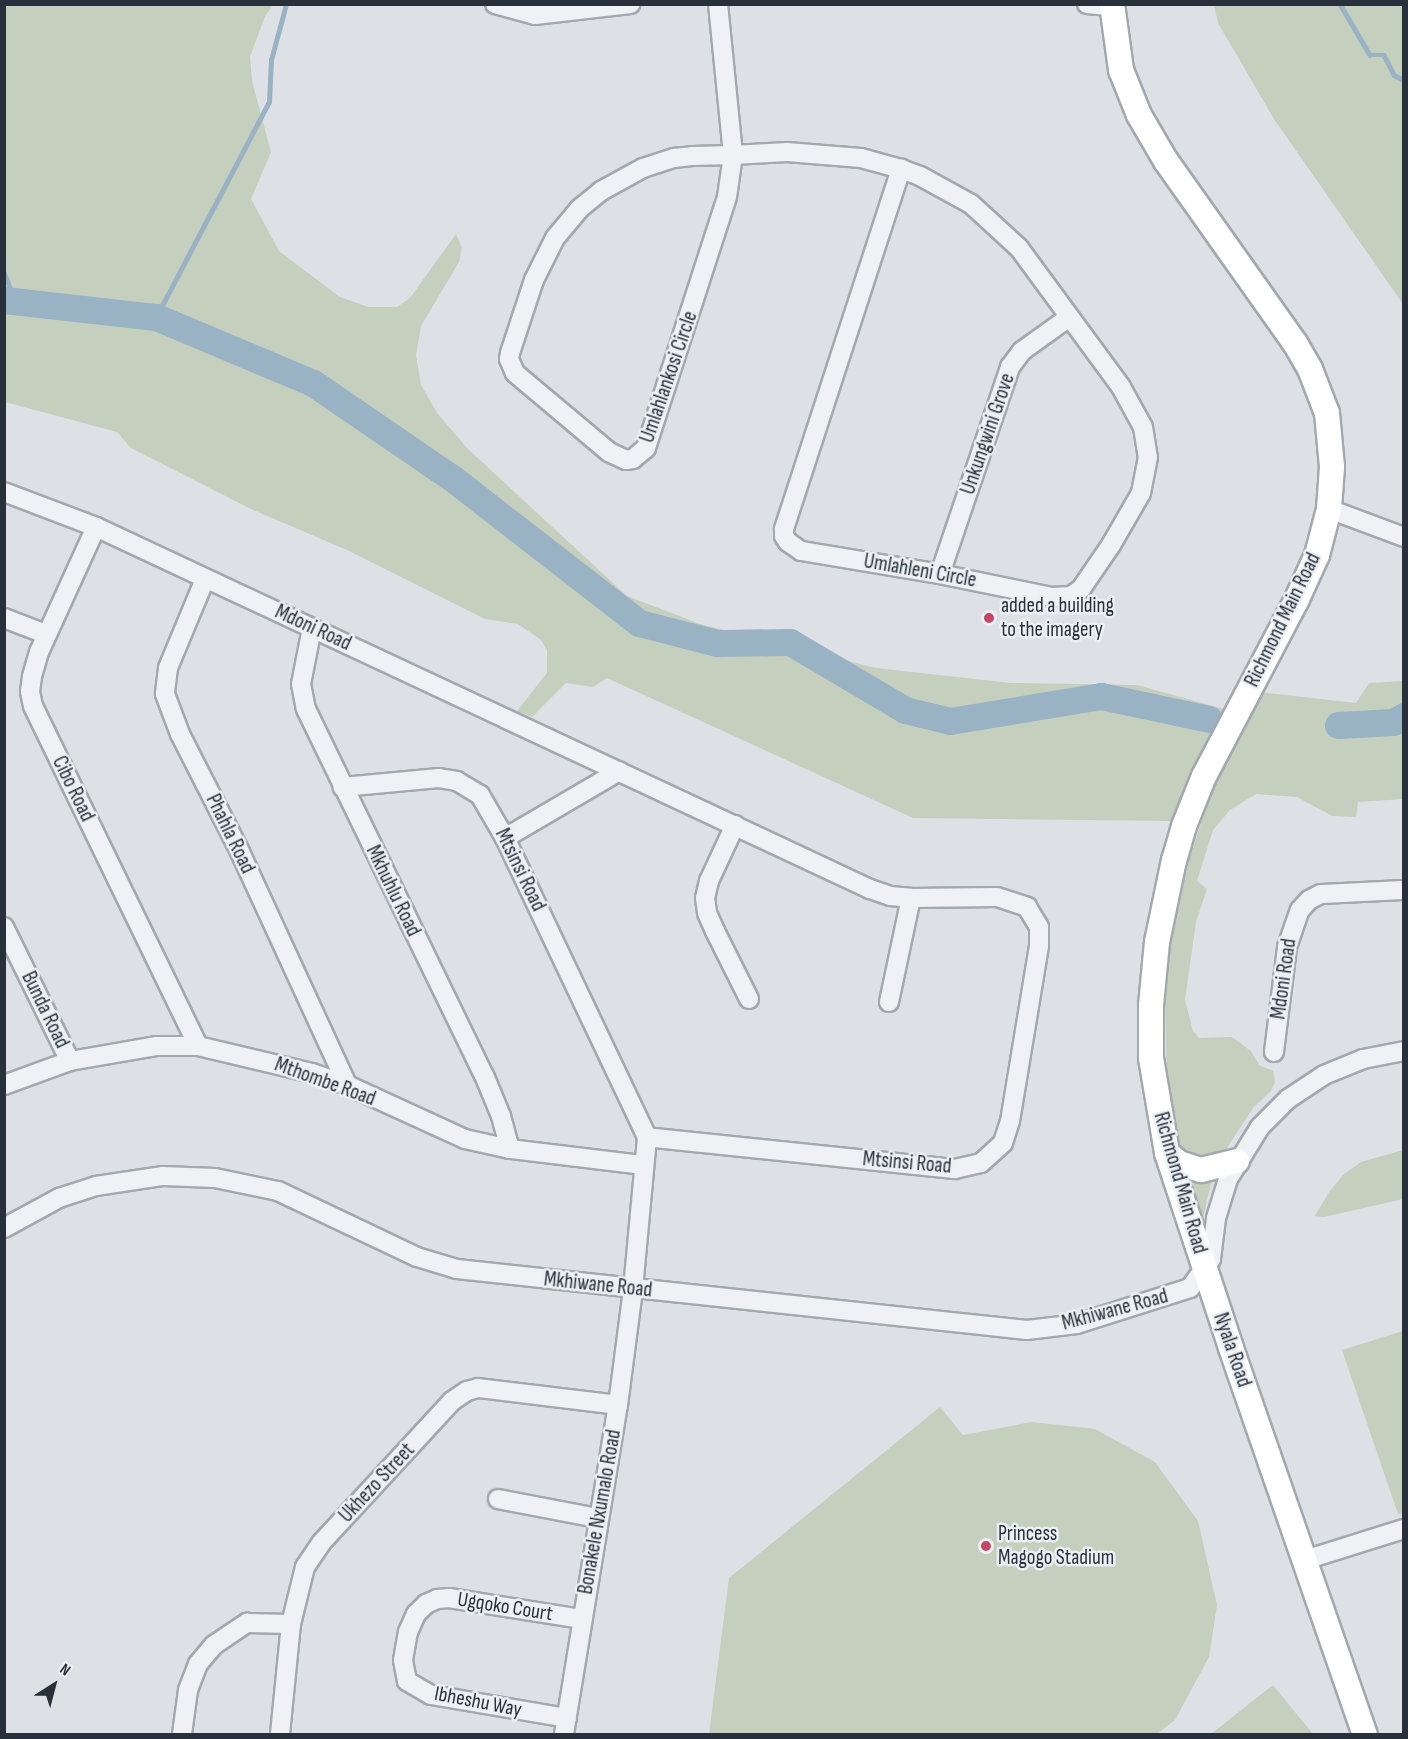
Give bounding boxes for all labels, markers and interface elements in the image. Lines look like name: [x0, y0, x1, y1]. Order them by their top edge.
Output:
street label: Umlahlankosi Circle: [635, 308, 703, 446]
street label: Unkungwini Grove: [956, 370, 1020, 498]
street label: Umlahleni Circle: [862, 549, 978, 593]
street label: Richmond Main Road: [1240, 549, 1326, 691]
place label: added a building to the imagery: [1001, 593, 1114, 643]
street label: Mdoni Road: [271, 599, 355, 657]
marker: added a building to the imagery: [982, 611, 996, 625]
street label: Cibo Road: [46, 752, 100, 826]
street label: Phahla Road: [200, 790, 260, 878]
street label: Mtsinsi Road: [489, 825, 551, 915]
street label: Mkhuhlu Road: [360, 841, 426, 941]
street label: Mdoni Road: [1266, 937, 1302, 1021]
street label: Bunda Road: [16, 968, 74, 1052]
street label: Mthombe Road: [271, 1052, 379, 1112]
street label: Richmond Main Road: [1148, 1109, 1212, 1257]
street label: Mtsinsi Road: [862, 1147, 952, 1179]
street label: Mkhiwane Road: [543, 1267, 653, 1303]
street label: Mkhiwane Road: [1059, 1284, 1171, 1336]
street label: Nyala Road: [1208, 1310, 1256, 1390]
street label: Bonakele Nxumalo Road: [573, 1428, 627, 1596]
street label: Ukhezo Street: [334, 1438, 420, 1528]
place label: Princess Magogo Stadium: [998, 1521, 1114, 1571]
marker: Princess Magogo Stadium: [979, 1539, 993, 1553]
street label: Ugqoko Court: [456, 1587, 554, 1627]
north arrow: [24, 1655, 84, 1715]
text: N: [56, 1660, 74, 1680]
street label: Ibheshu Way: [432, 1681, 524, 1723]

